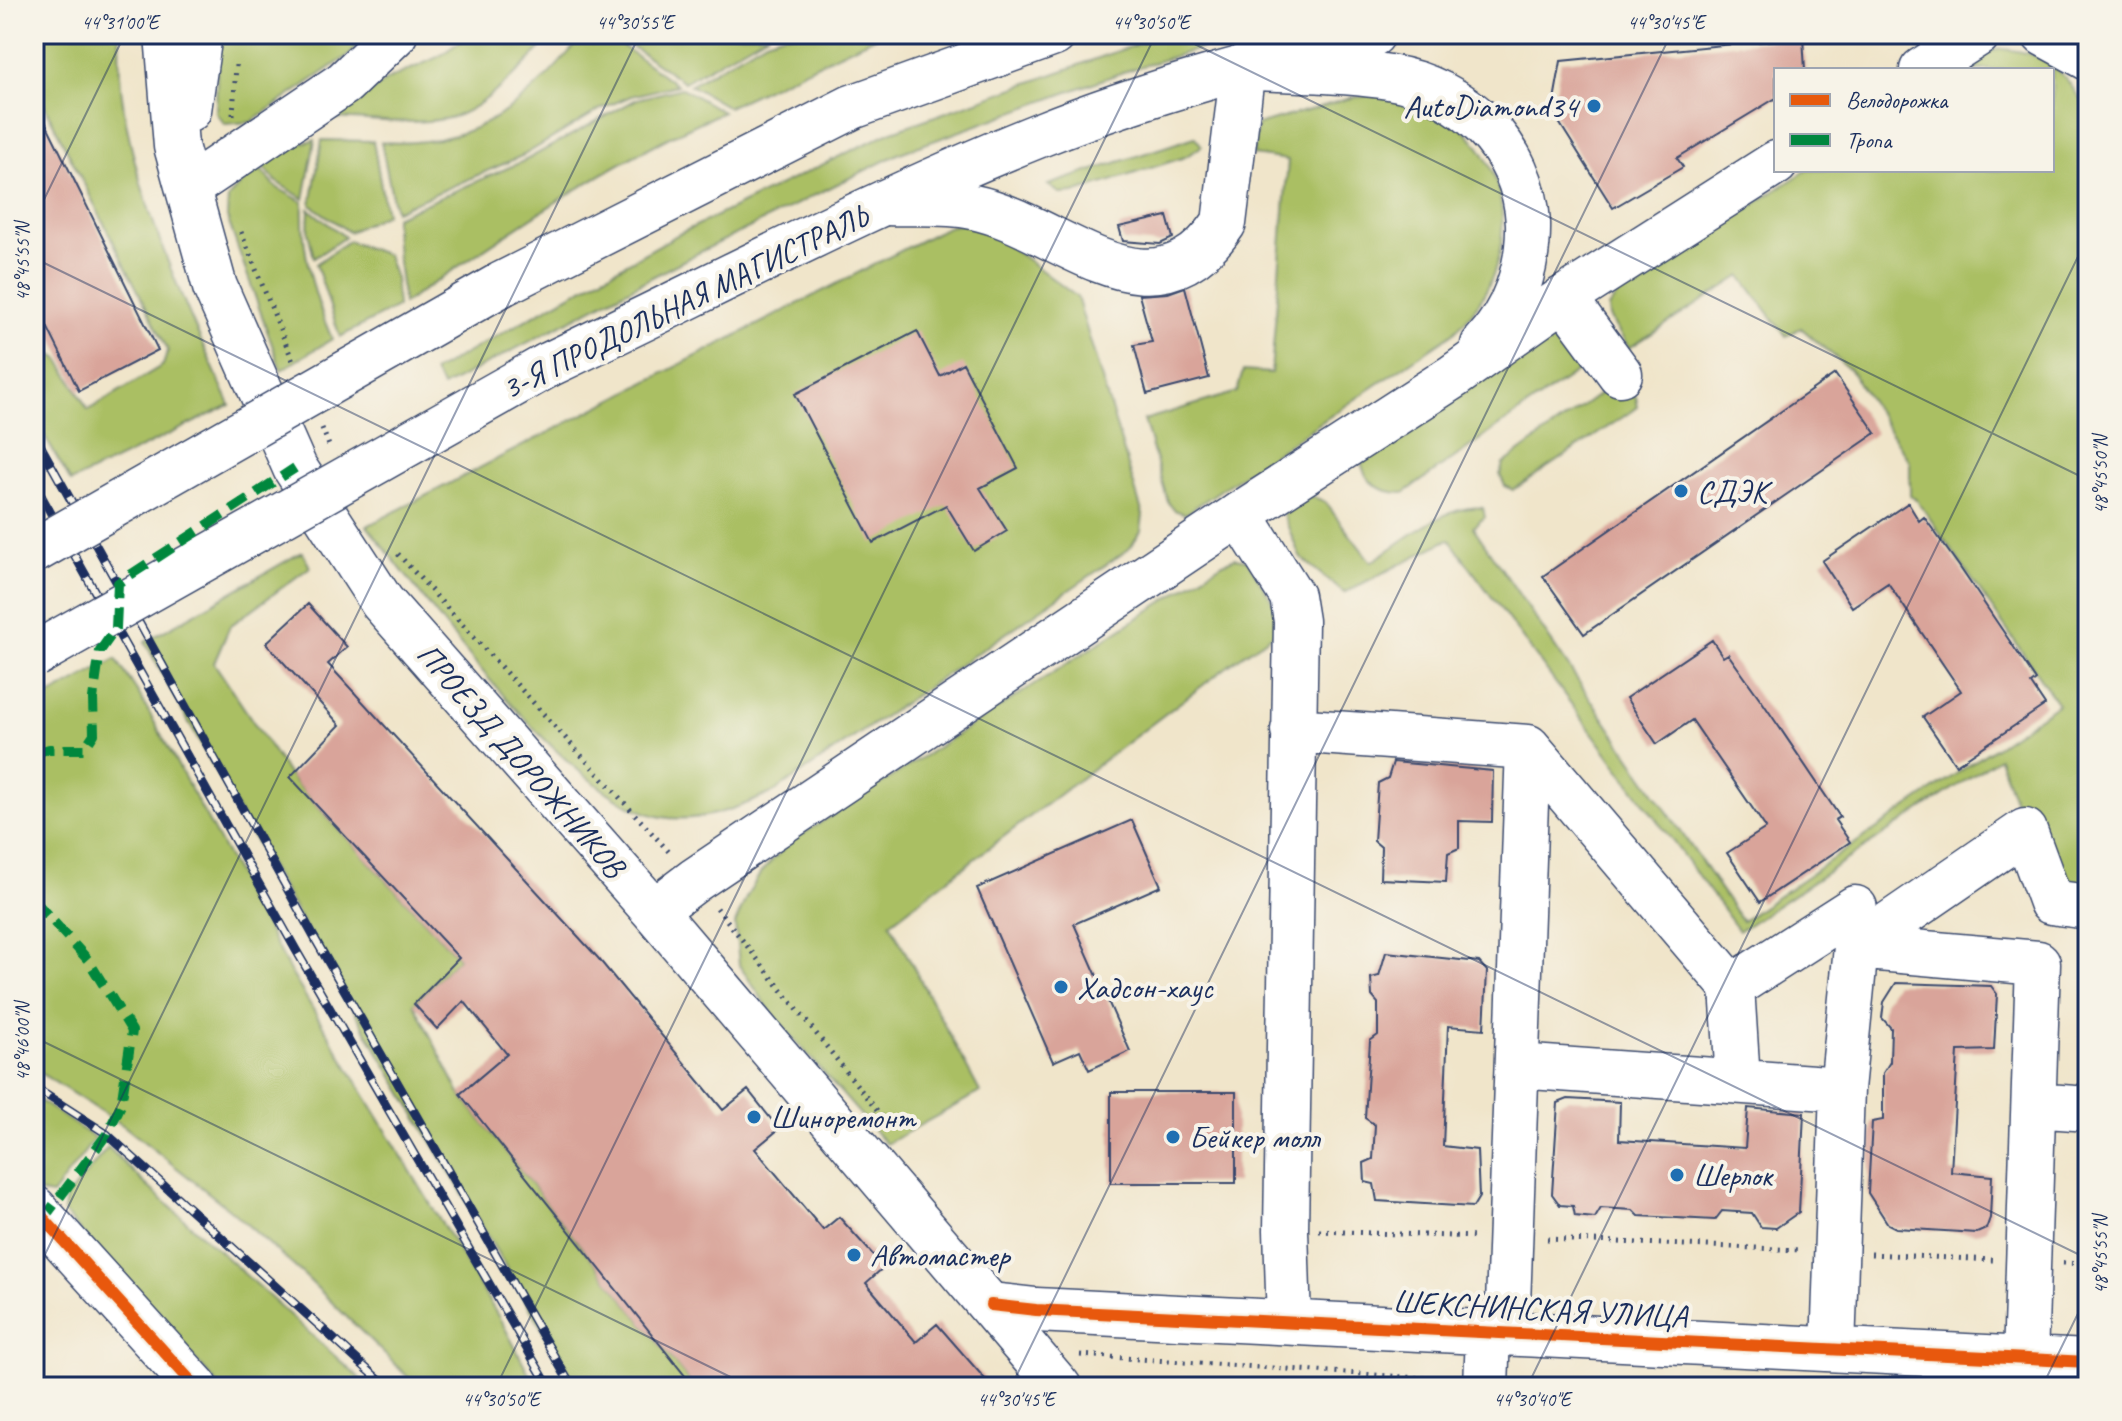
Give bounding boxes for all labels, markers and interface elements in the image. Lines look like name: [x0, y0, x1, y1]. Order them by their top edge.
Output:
text: 44°31'00"E: [81, 10, 161, 35]
text: 44°30'55"E: [596, 10, 676, 35]
text: 44°30'50"E: [1112, 10, 1192, 35]
text: 44°30'45"E: [1627, 10, 1707, 35]
legend: [1774, 68, 2054, 172]
text: Велодорожка: [1846, 85, 1949, 115]
place label: AutoDiamond34: [1403, 86, 1582, 127]
marker: AutoDiamond34: [1585, 97, 1603, 115]
text: Тропа: [1846, 125, 1893, 155]
street label: 3-Я ПРОДОЛЬНАЯ МАГИСТРАЛЬ: [495, 195, 876, 409]
text: 48°45'55"N: [10, 220, 35, 301]
text: 48°45'50"N: [2088, 433, 2113, 514]
place label: СДЭК: [1697, 471, 1773, 512]
marker: СДЭК: [1672, 482, 1690, 500]
street label: ПРОЕЗД ДОРОЖНИКОВ: [408, 634, 636, 888]
place label: Хадсон-хаус: [1077, 967, 1214, 1008]
marker: Хадсон-хаус: [1052, 978, 1070, 996]
text: 48°46'00"N: [10, 1000, 35, 1081]
place label: Шиноремонт: [770, 1097, 918, 1138]
marker: Шиноремонт: [745, 1108, 763, 1126]
place label: Бейкер молл: [1189, 1117, 1322, 1158]
marker: Бейкер молл: [1164, 1128, 1182, 1146]
place label: Шерлок: [1693, 1155, 1775, 1196]
marker: Шерлок: [1668, 1166, 1686, 1184]
text: 48°45'55"N: [2088, 1213, 2113, 1294]
place label: Автомастер: [870, 1235, 1011, 1276]
marker: Автомастер: [845, 1246, 863, 1264]
street label: ШЕКСНИНСКАЯ УЛИЦА: [1392, 1281, 1690, 1337]
text: 44°30'50"E: [462, 1387, 542, 1412]
text: 44°30'45"E: [977, 1387, 1057, 1412]
text: 44°30'40"E: [1493, 1387, 1573, 1412]

